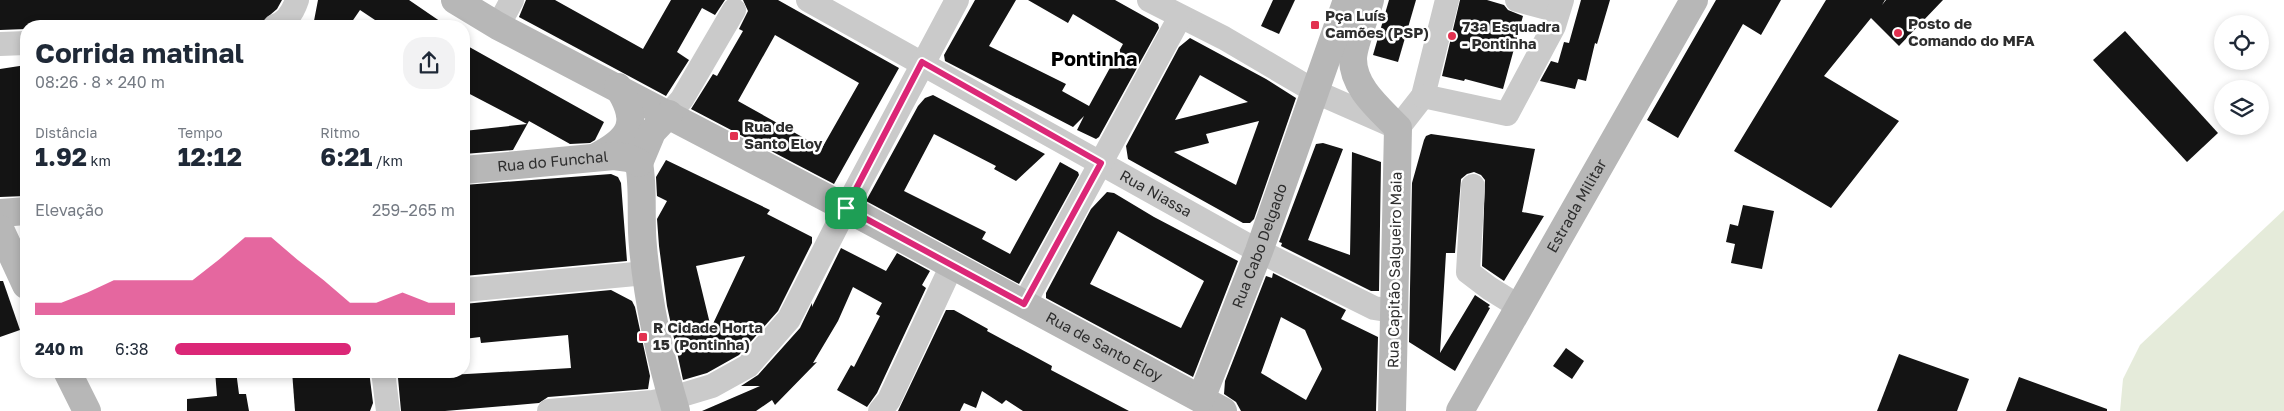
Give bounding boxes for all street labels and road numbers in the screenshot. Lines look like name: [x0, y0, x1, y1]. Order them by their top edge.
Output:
street label: Rua do Funchal: [496, 147, 609, 175]
street label: Estrada Militar: [1542, 155, 1610, 255]
street label: Rua Niassa: [1117, 166, 1195, 220]
street label: Rua Capitão Salgueiro Maia: [1383, 172, 1405, 368]
street label: Rua Cabo Delgado: [1227, 181, 1290, 311]
street label: Rua de Santo Eloy: [1043, 307, 1166, 385]

